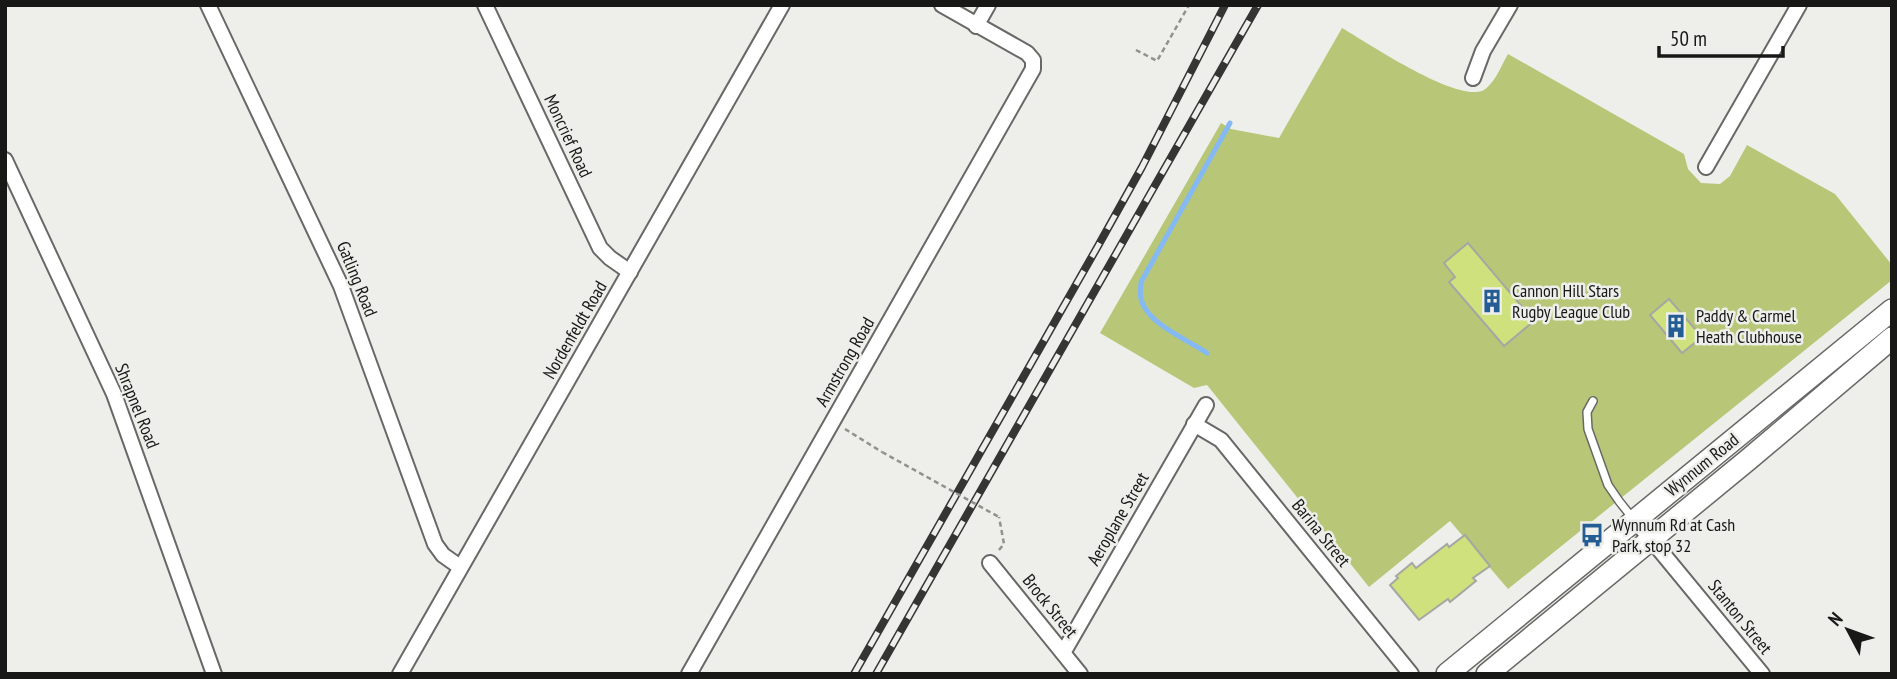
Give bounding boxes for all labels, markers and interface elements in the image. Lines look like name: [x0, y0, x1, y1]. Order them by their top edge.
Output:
scale bar: [1659, 14, 1783, 58]
text: 50 m: [1670, 25, 1707, 52]
street label: Moncrief Road: [539, 91, 598, 181]
street label: Gatling Road: [332, 238, 383, 320]
street label: Nordenfeldt Road: [537, 277, 612, 383]
place label: Cannon Hill Stars Rugby League Club: [1512, 279, 1630, 323]
building icon: Cannon Hill Stars Rugby League Club: [1478, 287, 1506, 315]
place label: Paddy & Carmel Heath Clubhouse: [1696, 304, 1802, 348]
building icon: Paddy & Carmel Heath Clubhouse: [1662, 312, 1690, 340]
street label: Armstrong Road: [810, 313, 879, 410]
street label: Shrapnel Road: [110, 360, 165, 452]
street label: Wynnum Road: [1660, 428, 1743, 501]
street label: Aeroplane Street: [1082, 468, 1154, 570]
street label: Barina Street: [1287, 494, 1356, 571]
place label: Wynnum Rd at Cash Park, stop 32: [1612, 513, 1735, 557]
bus stop icon: Wynnum Rd at Cash Park, stop 32: [1578, 521, 1606, 549]
street label: Brock Street: [1018, 569, 1083, 642]
street label: Stanton Street: [1703, 575, 1777, 659]
north arrow: [1813, 595, 1883, 665]
text: N: [1823, 607, 1848, 631]

